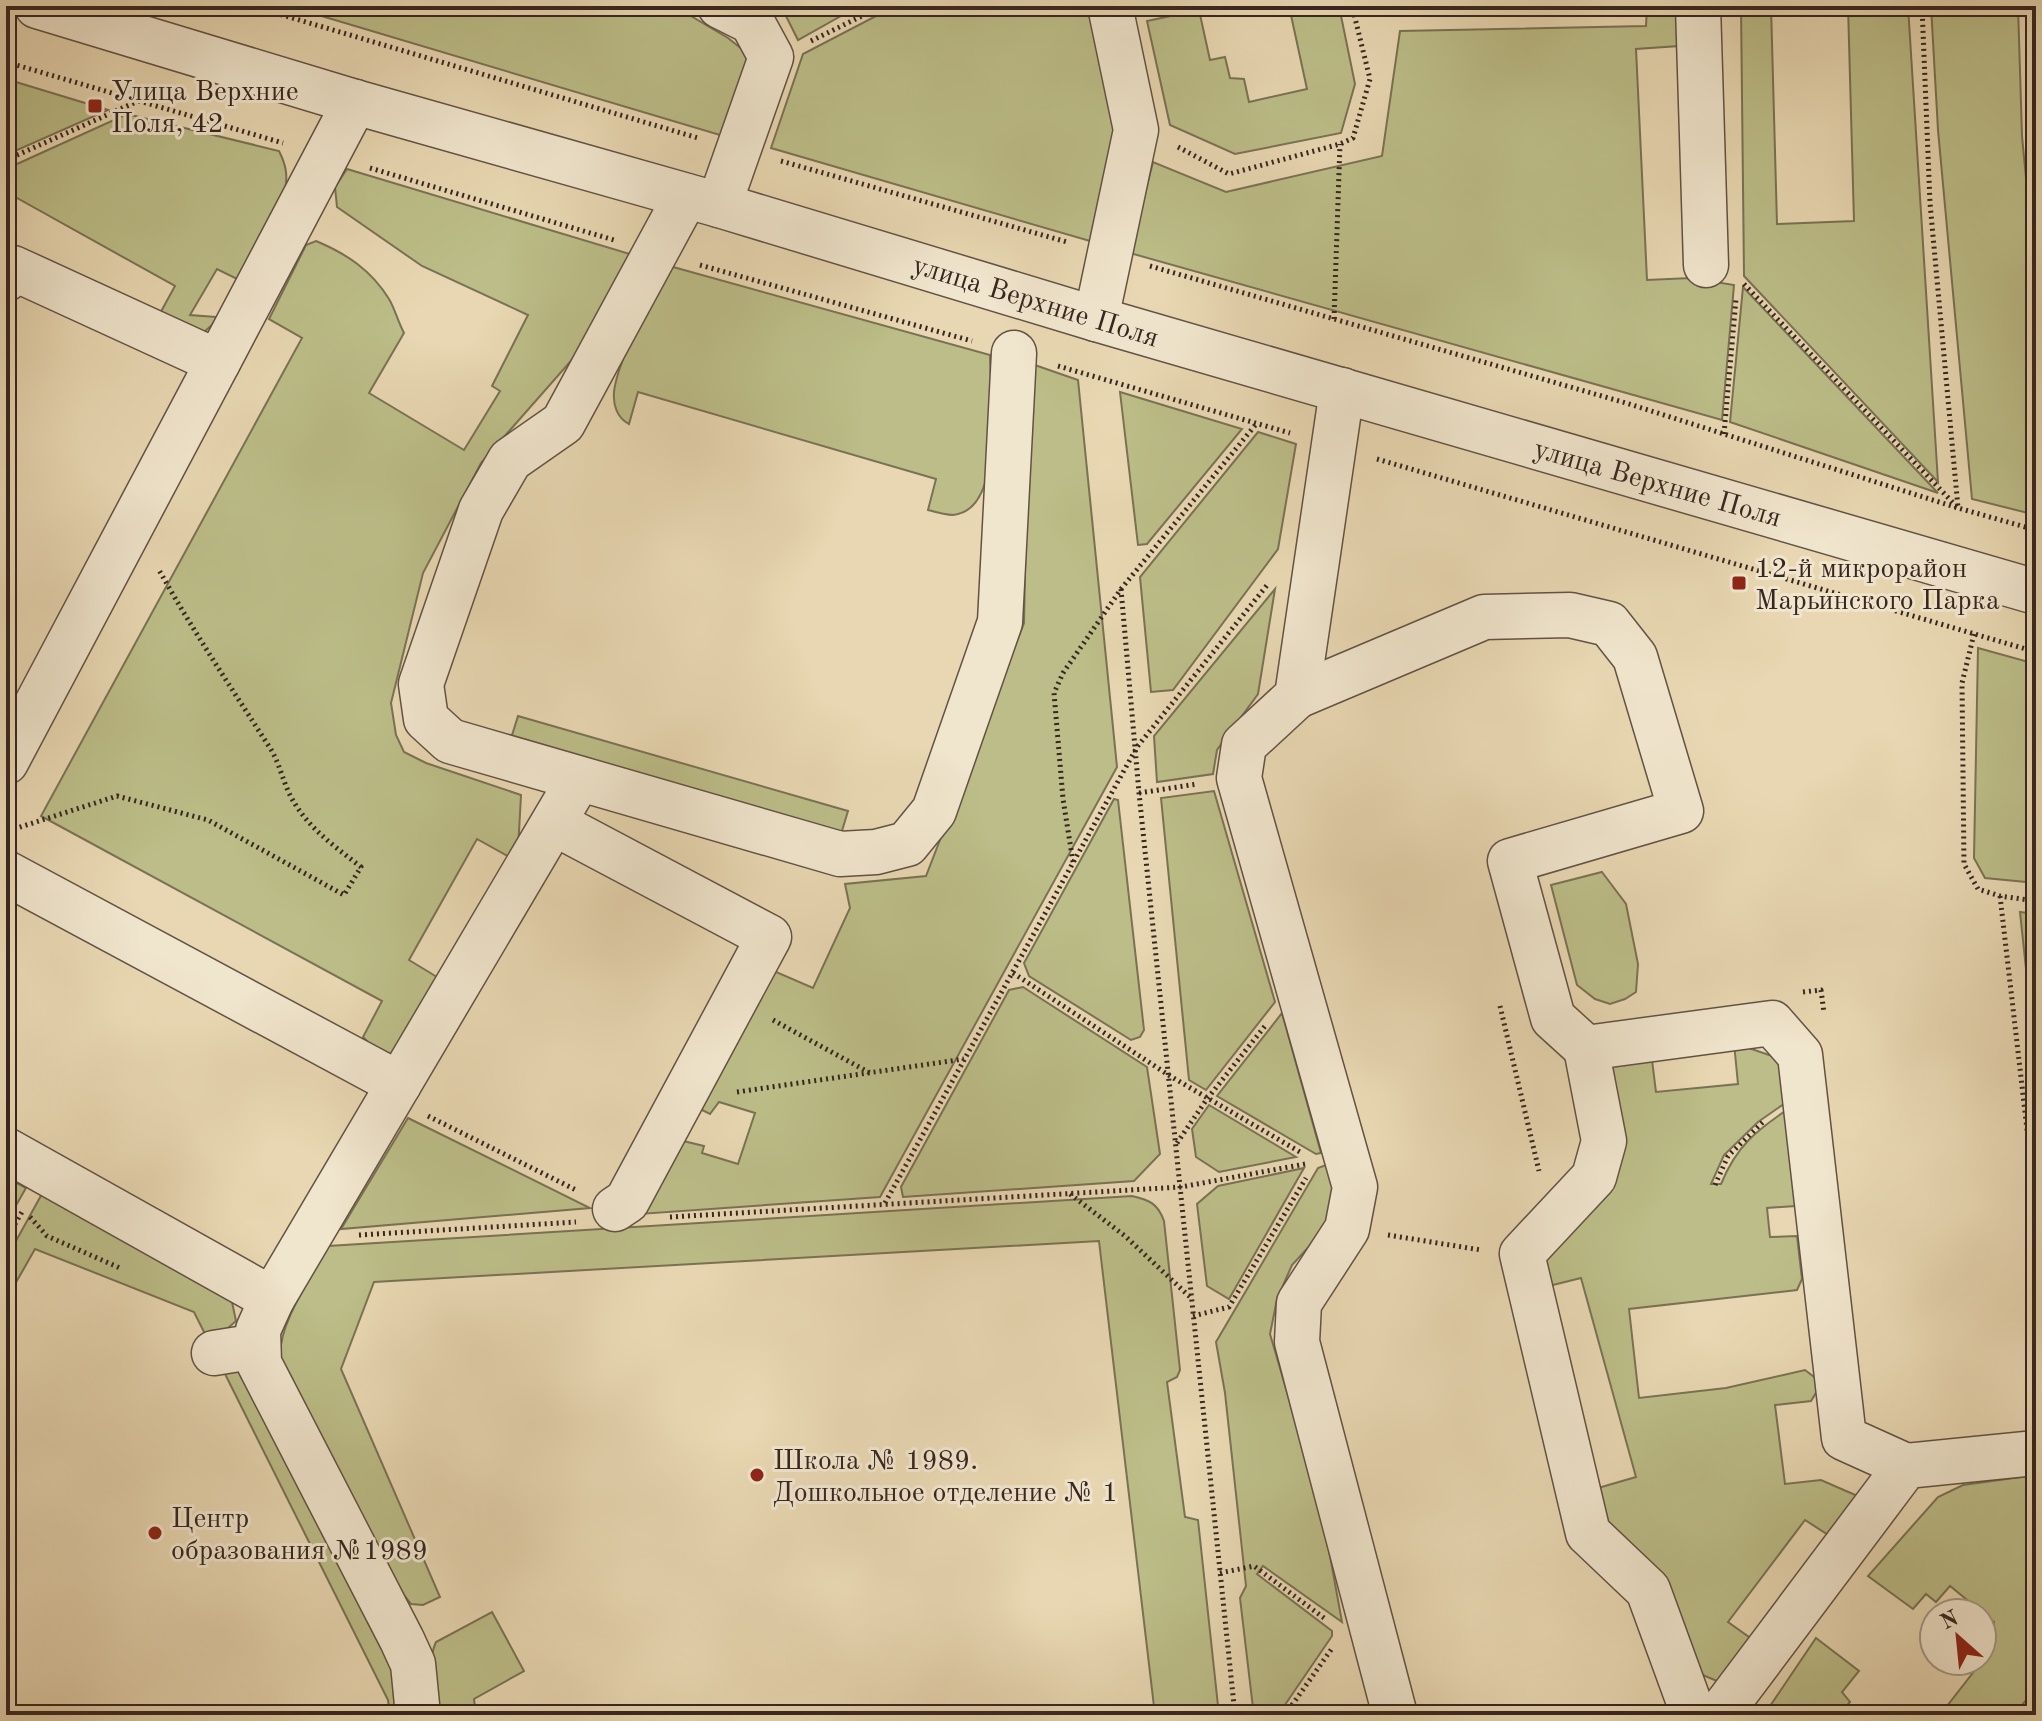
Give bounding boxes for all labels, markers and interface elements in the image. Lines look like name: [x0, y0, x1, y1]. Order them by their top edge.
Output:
place label: Улица Верхние Поля, 42: [111, 79, 299, 139]
marker: Улица Верхние Поля, 42: [86, 97, 104, 115]
street label: улица Верхние Поля: [909, 252, 1162, 354]
street label: улица Верхние Поля: [1530, 436, 1784, 534]
place label: 12-й микрорайон Марьинского Парка: [1755, 556, 2000, 616]
marker: 12-й микрорайон Марьинского Парка: [1730, 574, 1748, 592]
place label: Школа № 1989. Дошкольное отделение № 1: [773, 1448, 1118, 1508]
marker: Школа № 1989. Дошкольное отделение № 1: [748, 1466, 766, 1484]
place label: Центр образования №1989: [171, 1506, 428, 1566]
marker: Центр образования №1989: [146, 1524, 164, 1542]
north arrow: [1918, 1597, 1998, 1677]
text: N: [1937, 1607, 1962, 1635]

